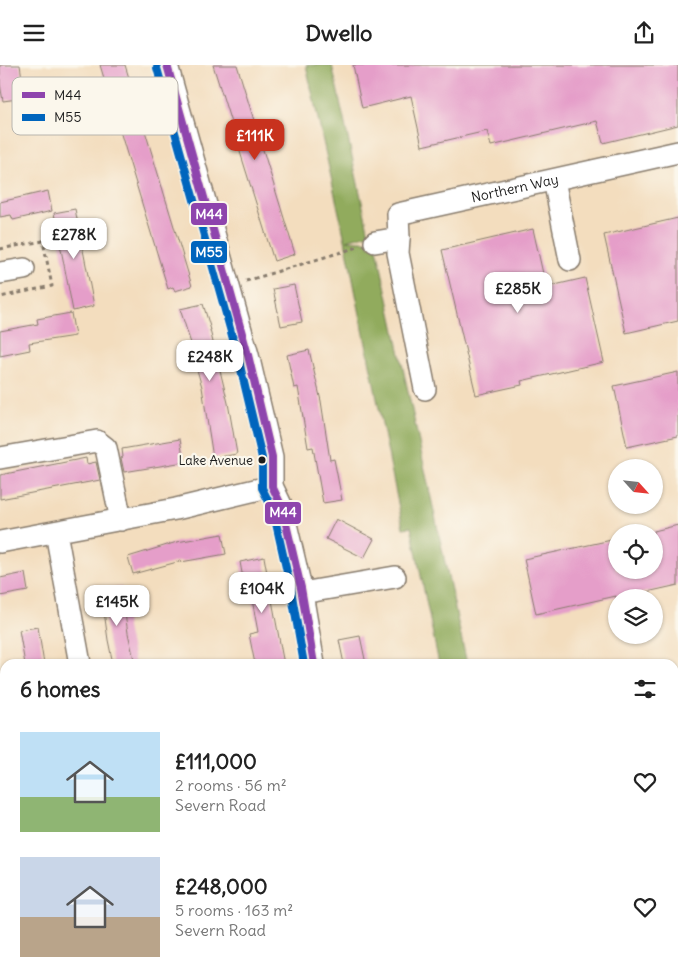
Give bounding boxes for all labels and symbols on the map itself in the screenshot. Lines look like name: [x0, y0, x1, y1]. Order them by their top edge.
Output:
legend: [12, 77, 178, 135]
text: M44: [54, 86, 82, 104]
text: M55: [54, 108, 81, 126]
pin: £111K: [220, 119, 290, 161]
street label: Northern Way: [470, 170, 560, 207]
line badge: M44: [190, 202, 228, 226]
text: M44: [195, 205, 223, 223]
pin: £278K: [39, 217, 109, 260]
line badge: M55: [190, 240, 228, 264]
text: M55: [195, 243, 223, 261]
pin: £285K: [483, 271, 553, 314]
pin: £248K: [175, 339, 245, 382]
place label: Lake Avenue: [178, 452, 253, 469]
marker: Lake Avenue: [257, 455, 267, 465]
north arrow: [608, 459, 662, 514]
line badge: M44: [264, 501, 302, 525]
text: M44: [269, 503, 297, 521]
pin: £104K: [227, 571, 297, 614]
pin: £145K: [82, 585, 152, 627]

